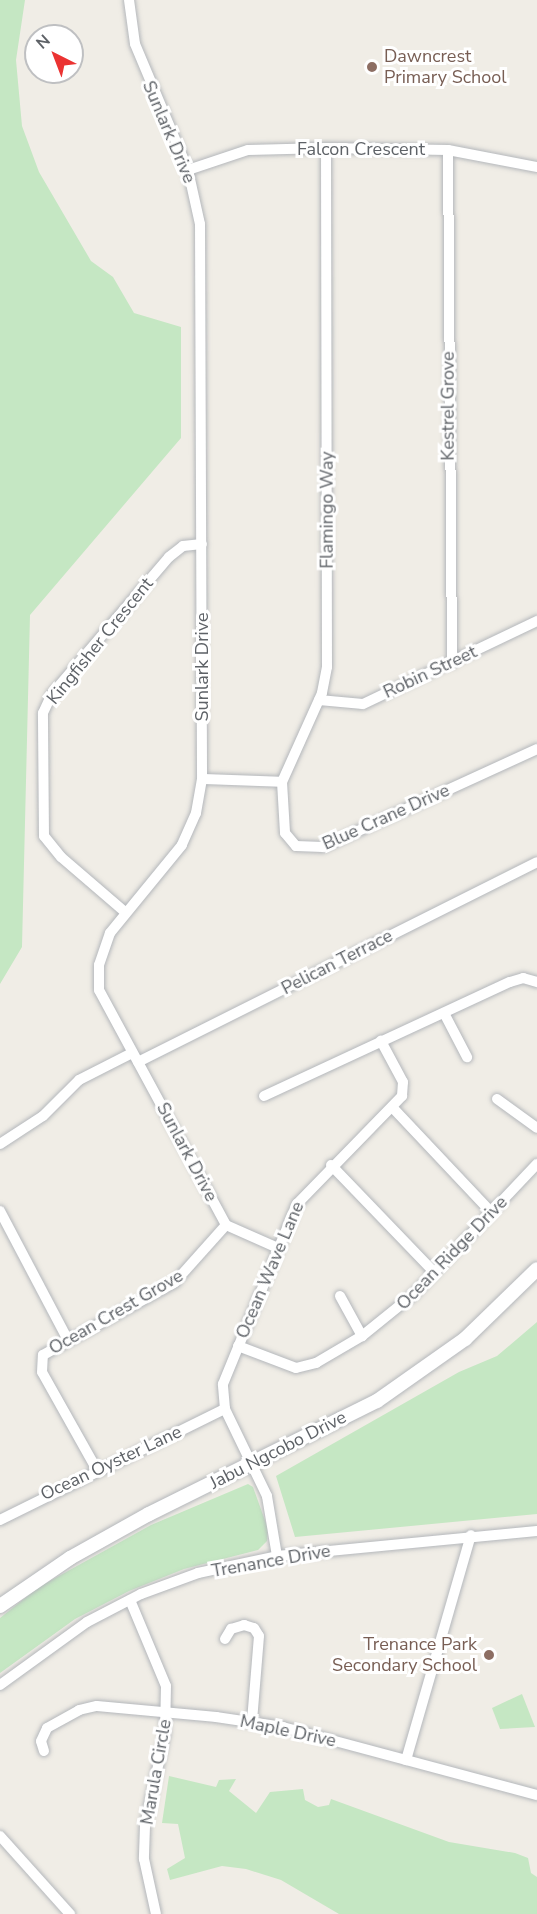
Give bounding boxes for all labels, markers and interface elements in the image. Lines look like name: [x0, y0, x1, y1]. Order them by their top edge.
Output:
north arrow: [24, 24, 84, 84]
text: N: [31, 30, 55, 54]
place label: Dawncrest Primary School: [384, 46, 507, 88]
marker: Dawncrest Primary School: [365, 60, 379, 74]
street label: Sunlark Drive: [138, 78, 200, 186]
street label: Falcon Crescent: [297, 138, 425, 160]
street label: Kestrel Grove: [437, 351, 459, 461]
street label: Flamingo Way: [316, 451, 338, 569]
street label: Kingfisher Crescent: [42, 573, 158, 709]
street label: Sunlark Drive: [191, 612, 213, 722]
street label: Robin Street: [380, 641, 480, 703]
street label: Blue Crane Drive: [319, 779, 453, 855]
street label: Pelican Terrace: [278, 925, 396, 999]
street label: Sunlark Drive: [152, 1099, 222, 1205]
street label: Ocean Ridge Drive: [392, 1192, 512, 1314]
street label: Ocean Wave Lane: [231, 1198, 309, 1342]
street label: Ocean Crest Grove: [45, 1265, 187, 1359]
street label: Jabu Ngcobo Drive: [206, 1406, 350, 1494]
street label: Ocean Oyster Lane: [37, 1421, 185, 1505]
street label: Trenance Drive: [210, 1540, 332, 1582]
place label: Trenance Park Secondary School: [332, 1634, 477, 1676]
marker: Trenance Park Secondary School: [482, 1648, 496, 1662]
street label: Maple Drive: [238, 1710, 338, 1752]
street label: Marula Circle: [136, 1718, 176, 1826]

